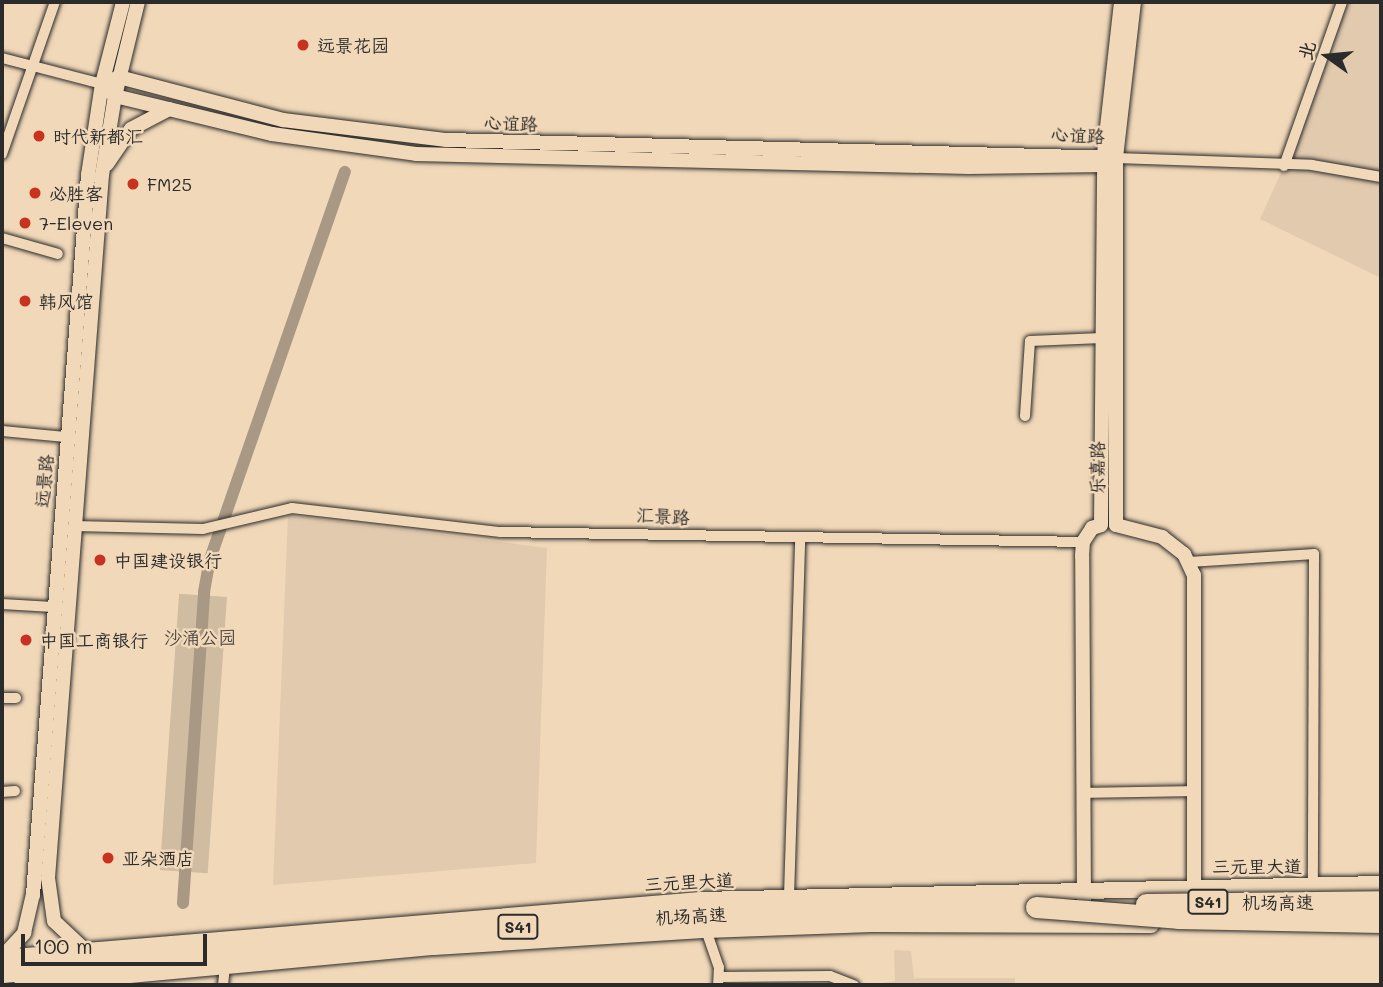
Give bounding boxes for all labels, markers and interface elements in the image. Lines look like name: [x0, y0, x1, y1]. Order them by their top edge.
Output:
north arrow: [1292, 21, 1362, 91]
place label: 远景花园: [317, 34, 389, 56]
marker: 远景花园: [295, 37, 311, 53]
text: 北: [1292, 38, 1321, 63]
street label: 心谊路: [484, 111, 538, 135]
street label: 心谊路: [1050, 123, 1106, 147]
place label: 时代新都汇: [53, 125, 143, 147]
marker: 时代新都汇: [31, 128, 47, 144]
place label: FM25: [147, 173, 192, 195]
marker: FM25: [125, 176, 141, 192]
place label: 必胜客: [49, 182, 103, 204]
marker: 必胜客: [27, 185, 43, 201]
place label: 7-Eleven: [39, 212, 113, 234]
marker: 7-Eleven: [17, 215, 33, 231]
place label: 韩风馆: [39, 290, 93, 312]
marker: 韩风馆: [17, 293, 33, 309]
street label: 乐嘉路: [1086, 441, 1108, 495]
street label: 远景路: [31, 453, 57, 509]
street label: 汇景路: [635, 504, 691, 528]
place label: 中国建设银行: [114, 549, 222, 571]
marker: 中国建设银行: [92, 552, 108, 568]
park label: 沙涌公园: [164, 626, 236, 648]
place label: 中国工商银行: [40, 629, 148, 651]
marker: 中国工商银行: [18, 632, 34, 648]
place label: 亚朵酒店: [122, 847, 194, 869]
marker: 亚朵酒店: [100, 850, 116, 866]
street label: 三元里大道: [1212, 855, 1302, 877]
street label: 三元里大道: [643, 869, 735, 895]
road number: S41: [1187, 890, 1229, 914]
street label: 机场高速: [1242, 891, 1314, 913]
street label: 机场高速: [654, 903, 728, 929]
road number: S41: [497, 914, 539, 939]
scale bar: [24, 920, 210, 964]
text: 100 m: [34, 932, 93, 959]

